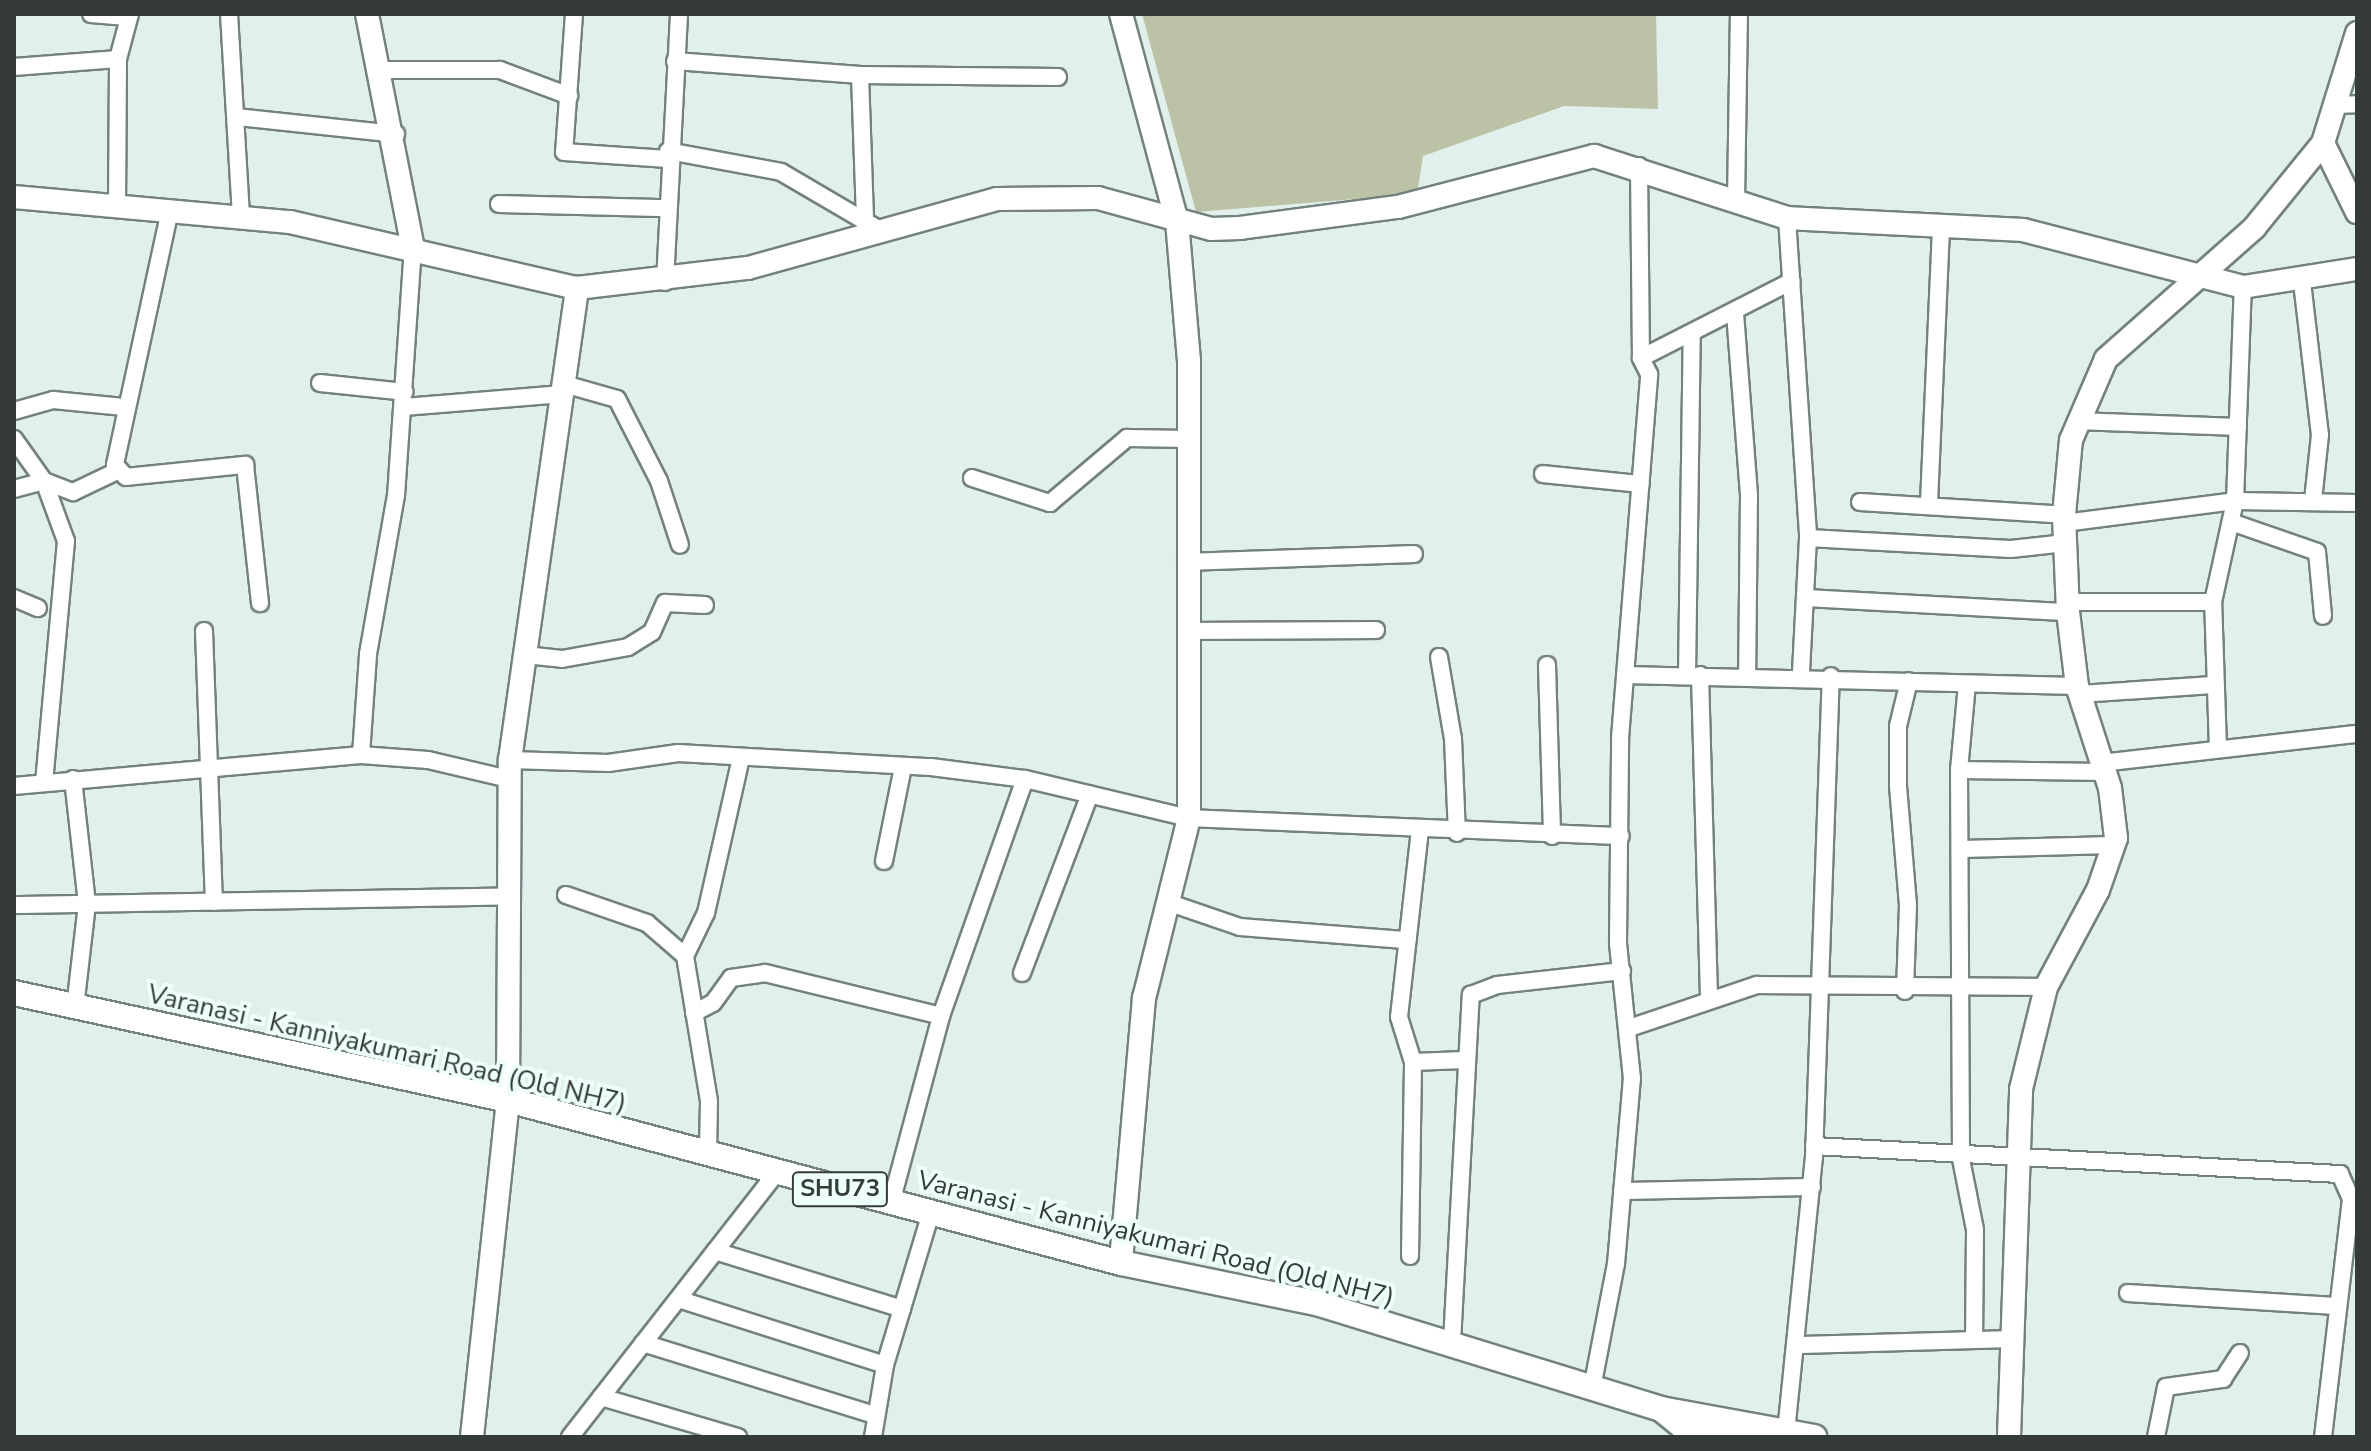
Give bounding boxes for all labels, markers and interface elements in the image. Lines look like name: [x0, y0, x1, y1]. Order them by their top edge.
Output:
street label: Varanasi - Kanniyakumari Road (Old NH7): [145, 979, 629, 1119]
street label: Varanasi - Kanniyakumari Road (Old NH7): [914, 1165, 1398, 1313]
road number: SHU73: [790, 1169, 890, 1209]

